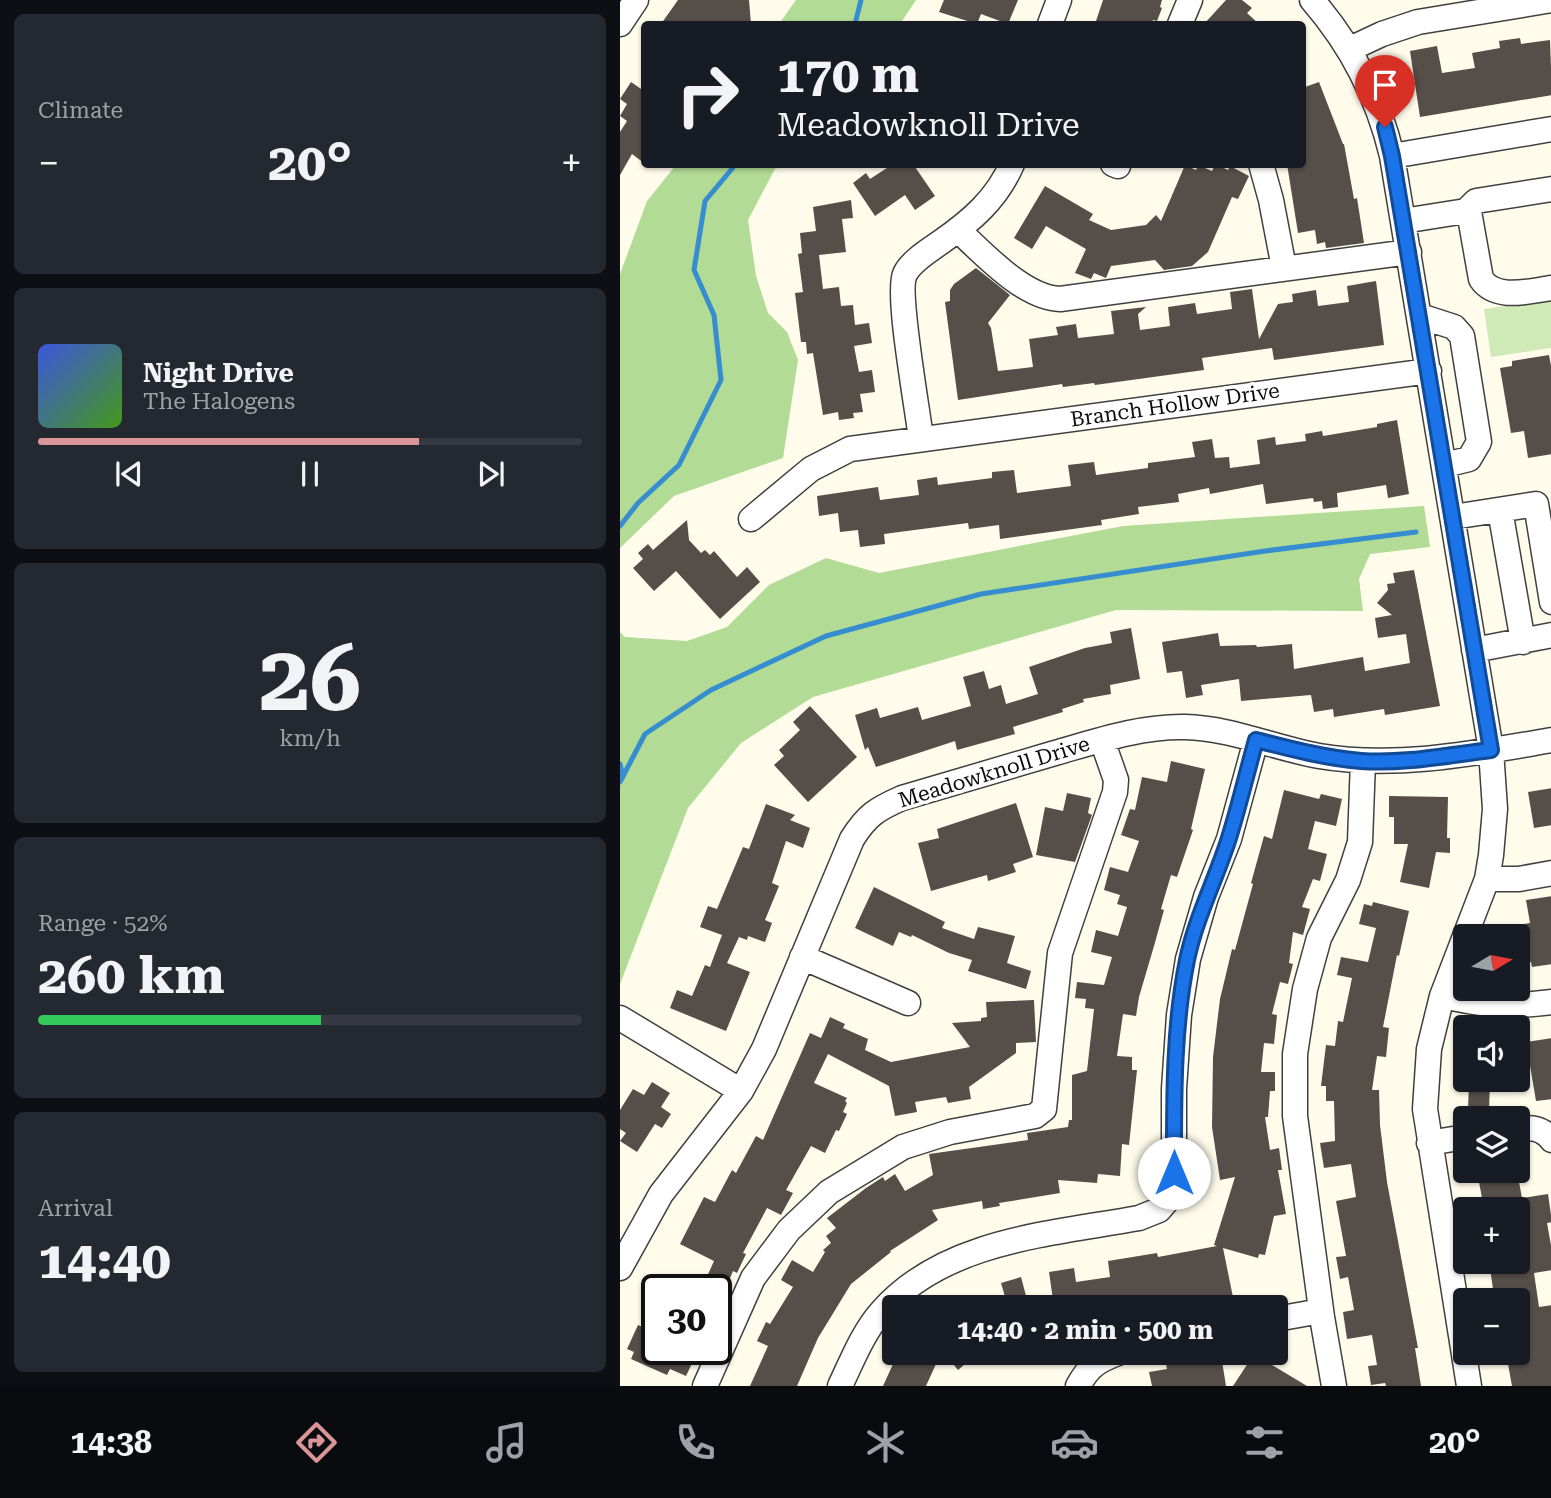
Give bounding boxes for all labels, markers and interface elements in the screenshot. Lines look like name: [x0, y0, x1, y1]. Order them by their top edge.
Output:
text: 170 m: [777, 47, 919, 104]
icon: right: [662, 49, 753, 140]
pin: [1355, 55, 1415, 127]
icon: arrive: [1366, 66, 1404, 104]
text: Climate: [38, 97, 123, 124]
text: Meadowknoll Drive: [777, 106, 1080, 144]
text: 20°: [268, 132, 352, 193]
text: −: [38, 141, 59, 185]
text: +: [561, 141, 582, 185]
text: Night Drive: [143, 358, 294, 388]
street label: Branch Hollow Drive: [1069, 378, 1281, 432]
text: The Halogens: [143, 388, 295, 415]
icon: previous: [110, 455, 148, 493]
icon: pause: [291, 455, 329, 493]
icon: next: [472, 455, 510, 493]
text: 26: [259, 626, 361, 732]
text: km/h: [279, 725, 341, 752]
street label: Meadowknoll Drive: [896, 731, 1092, 813]
text: Range · 52%: [38, 910, 167, 937]
north arrow: [1453, 924, 1530, 1001]
map controls: [1453, 924, 1530, 1365]
text: 260 km: [38, 945, 225, 1006]
button: sound: [1453, 1015, 1530, 1092]
button: layers: [1453, 1106, 1530, 1183]
position arrow: [1137, 1136, 1211, 1210]
text: Arrival: [38, 1195, 113, 1222]
button: +: [1453, 1197, 1530, 1274]
text: 14:40: [38, 1230, 171, 1291]
speed limit sign: 30: [641, 1274, 732, 1365]
button: −: [1453, 1288, 1530, 1365]
text: 14:40 · 2 min · 500 m: [957, 1315, 1213, 1345]
icon: directions: [292, 1418, 341, 1467]
icon: music: [482, 1418, 531, 1467]
icon: phone: [671, 1418, 720, 1467]
icon: climate: [861, 1418, 910, 1467]
icon: car: [1050, 1418, 1099, 1467]
icon: filters: [1240, 1418, 1289, 1467]
text: 14:38: [70, 1423, 152, 1461]
text: 20°: [1429, 1423, 1481, 1461]

